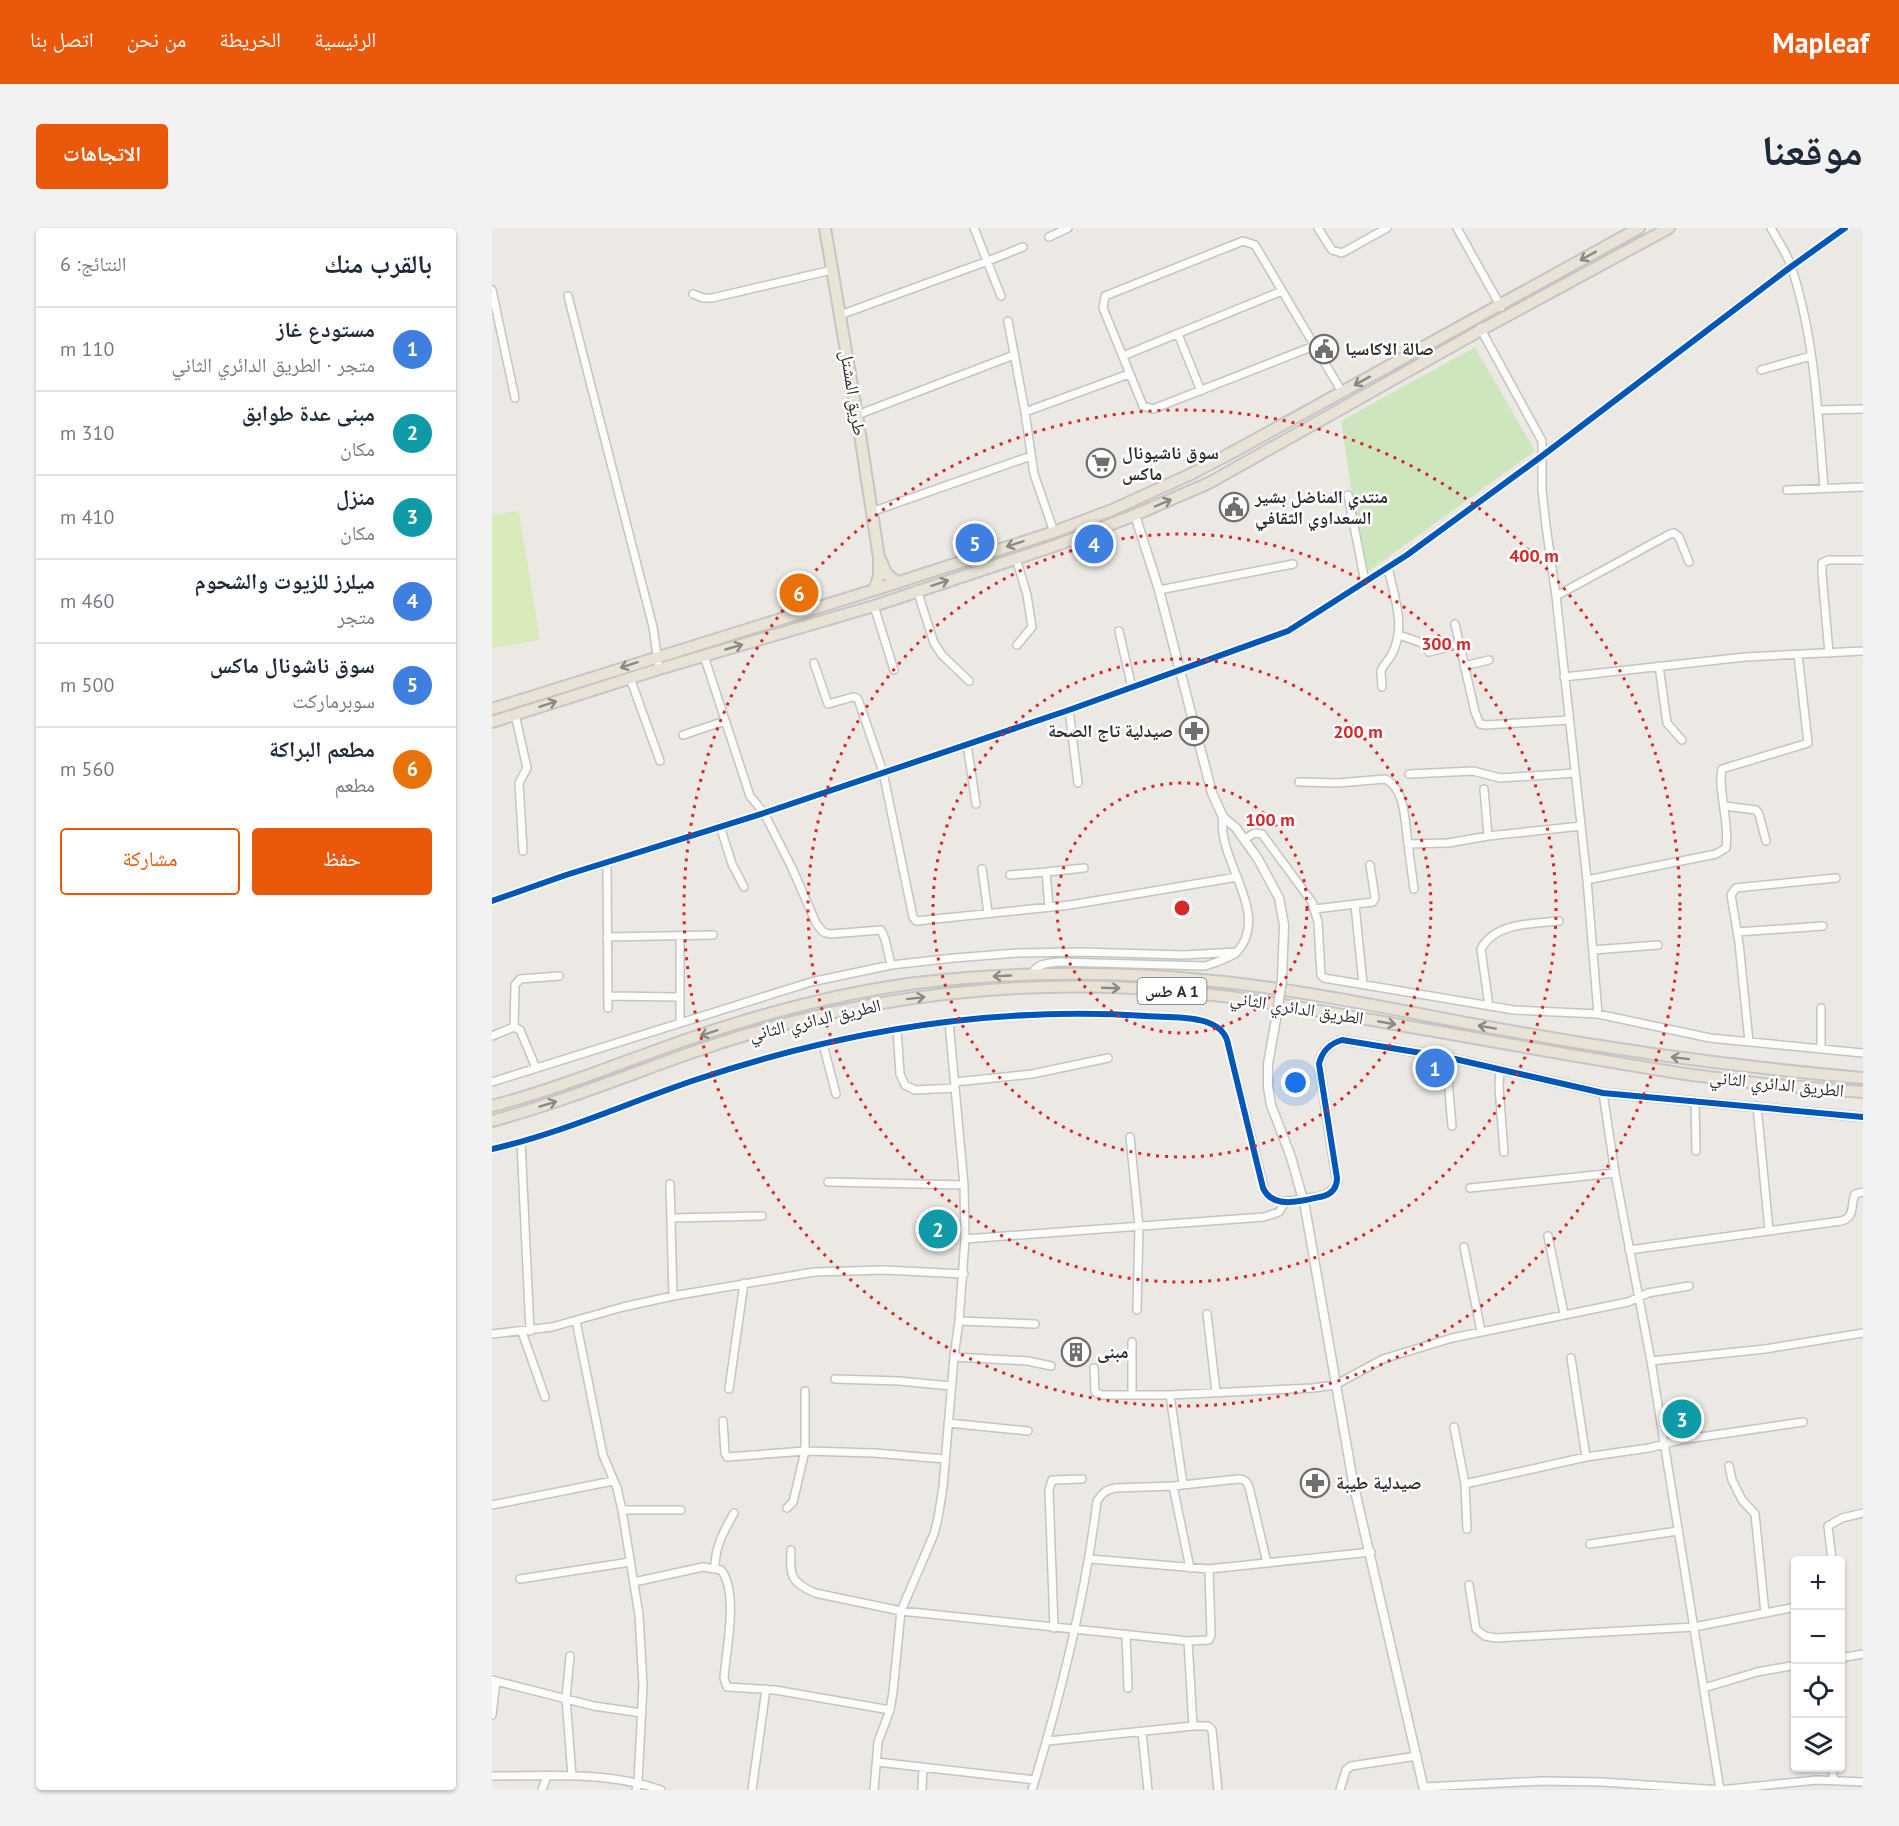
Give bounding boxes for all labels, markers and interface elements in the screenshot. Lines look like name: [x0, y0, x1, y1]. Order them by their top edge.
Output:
text: Mapleaf: [1772, 24, 1869, 61]
text: اتصل بنا: [30, 26, 94, 53]
text: من نحن: [127, 26, 186, 53]
text: الخريطة: [219, 26, 281, 53]
text: الرئيسية: [314, 26, 376, 53]
text: موقعنا: [1762, 122, 1863, 177]
button: الاتجاهات: [36, 124, 168, 189]
text: بالقرب منك: [324, 247, 432, 280]
text: النتائج: 6: [60, 251, 127, 277]
one-way arrow: [1579, 251, 1597, 262]
text: مستودع غاز: [276, 315, 375, 343]
public building icon: صالة الاكاسيا: [1308, 333, 1340, 365]
text: 110 m: [60, 336, 114, 362]
text: 1: [407, 336, 418, 362]
place label: صالة الاكاسيا: [1345, 337, 1434, 360]
street label: طريق المشتل: [835, 349, 872, 437]
text: متجر · الطريق الدائري الثاني: [172, 352, 375, 378]
one-way arrow: [1354, 375, 1371, 387]
text: مبنى عدة طوابق: [242, 399, 375, 427]
text: 310 m: [60, 420, 114, 446]
text: 2: [407, 420, 418, 446]
text: مكان: [340, 436, 375, 462]
place label: سوق ناشيونال ماكس: [1122, 441, 1219, 485]
supermarket icon: سوق ناشيونال ماكس: [1085, 447, 1117, 479]
text: منزل: [336, 483, 375, 511]
place label: منتدي المناضل بشير السعداوي الثقافي: [1254, 485, 1388, 532]
public building icon: منتدي المناضل بشير السعداوي الثقافي: [1218, 491, 1250, 523]
one-way arrow: [1154, 497, 1172, 508]
text: 410 m: [60, 504, 114, 530]
text: 3: [407, 504, 418, 530]
text: مكان: [340, 520, 375, 546]
pin: 5: [956, 520, 994, 566]
pin: 4: [1074, 522, 1114, 566]
one-way arrow: [1006, 540, 1025, 551]
text: 400 m: [1509, 544, 1559, 567]
text: ميلرز للزيوت والشحوم: [195, 567, 375, 595]
pin: 6: [780, 570, 818, 616]
one-way arrow: [930, 577, 949, 588]
text: 460 m: [60, 588, 114, 614]
text: 4: [407, 588, 418, 614]
text: متجر: [337, 604, 375, 630]
text: 300 m: [1421, 632, 1471, 655]
one-way arrow: [724, 641, 743, 652]
text: سوق ناشونال ماكس: [210, 651, 375, 679]
one-way arrow: [620, 661, 639, 672]
text: 500 m: [60, 672, 114, 698]
text: 5: [407, 672, 418, 698]
text: سوبرماركت: [292, 688, 375, 714]
one-way arrow: [538, 698, 557, 709]
pharmacy icon: صيدلية تاج الصحة: [1178, 715, 1210, 747]
place label: صيدلية تاج الصحة: [1048, 719, 1173, 742]
text: 200 m: [1333, 720, 1383, 743]
text: مطعم البراكة: [269, 735, 375, 763]
text: 560 m: [60, 756, 114, 782]
text: 6: [407, 756, 418, 782]
text: مطعم: [334, 772, 375, 798]
text: 100 m: [1245, 808, 1295, 831]
button: مشاركة: [60, 828, 240, 895]
button: حفظ: [252, 828, 432, 895]
centre of rings: [1172, 898, 1192, 918]
one-way arrow: [993, 970, 1013, 981]
road number: طس A 1: [1138, 978, 1206, 1004]
one-way arrow: [1100, 982, 1120, 993]
street label: الطريق الدائري الثاني: [1228, 986, 1365, 1033]
street label: الطريق الدائري الثاني: [747, 993, 884, 1049]
one-way arrow: [906, 993, 926, 1004]
one-way arrow: [1377, 1017, 1397, 1028]
one-way arrow: [1478, 1021, 1497, 1032]
one-way arrow: [700, 1028, 719, 1039]
pin: 1: [1416, 1046, 1454, 1090]
one-way arrow: [1670, 1053, 1690, 1064]
street label: الطريق الدائري الثاني: [1708, 1065, 1845, 1106]
your location: [1281, 1068, 1310, 1097]
one-way arrow: [538, 1098, 557, 1109]
pin: 2: [918, 1206, 958, 1252]
building icon: مبنى: [1060, 1336, 1092, 1368]
place label: مبنى: [1097, 1340, 1128, 1363]
pin: 3: [1662, 1396, 1702, 1442]
pharmacy icon: صيدلية طيبة: [1299, 1467, 1331, 1499]
place label: صيدلية طيبة: [1336, 1471, 1421, 1494]
map controls: [1791, 1556, 1845, 1772]
button: +: [1791, 1556, 1845, 1610]
button: −: [1791, 1610, 1845, 1664]
button: locate: [1791, 1664, 1845, 1718]
button: layers: [1791, 1718, 1845, 1772]

